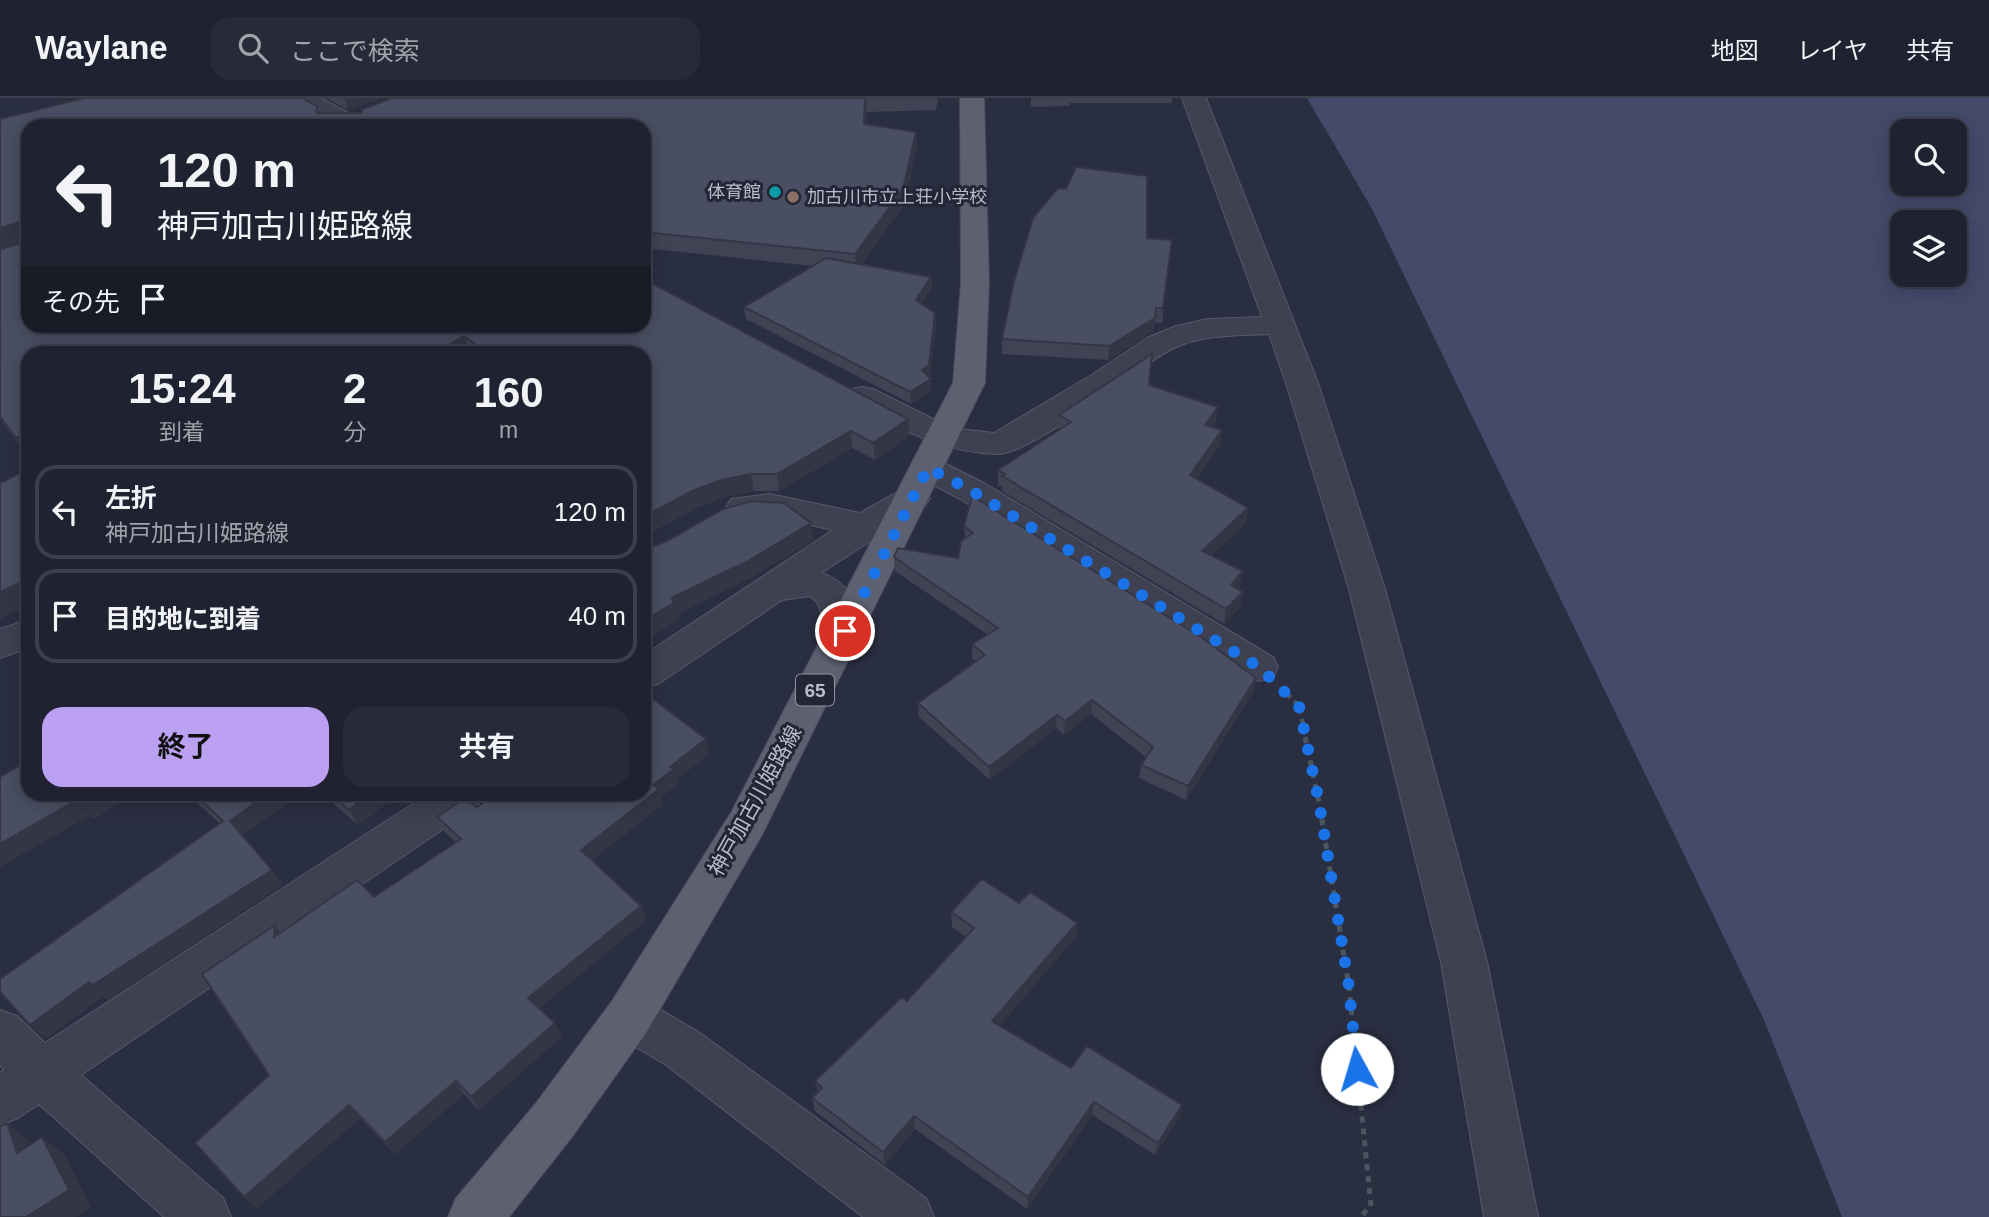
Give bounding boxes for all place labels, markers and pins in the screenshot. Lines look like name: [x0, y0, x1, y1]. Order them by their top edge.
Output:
place label: 体育館: [707, 182, 761, 202]
marker: 体育館: [767, 184, 783, 200]
place label: 加古川市立上荘小学校: [807, 187, 987, 207]
marker: 加古川市立上荘小学校: [785, 189, 801, 205]
pin: [815, 601, 875, 661]

